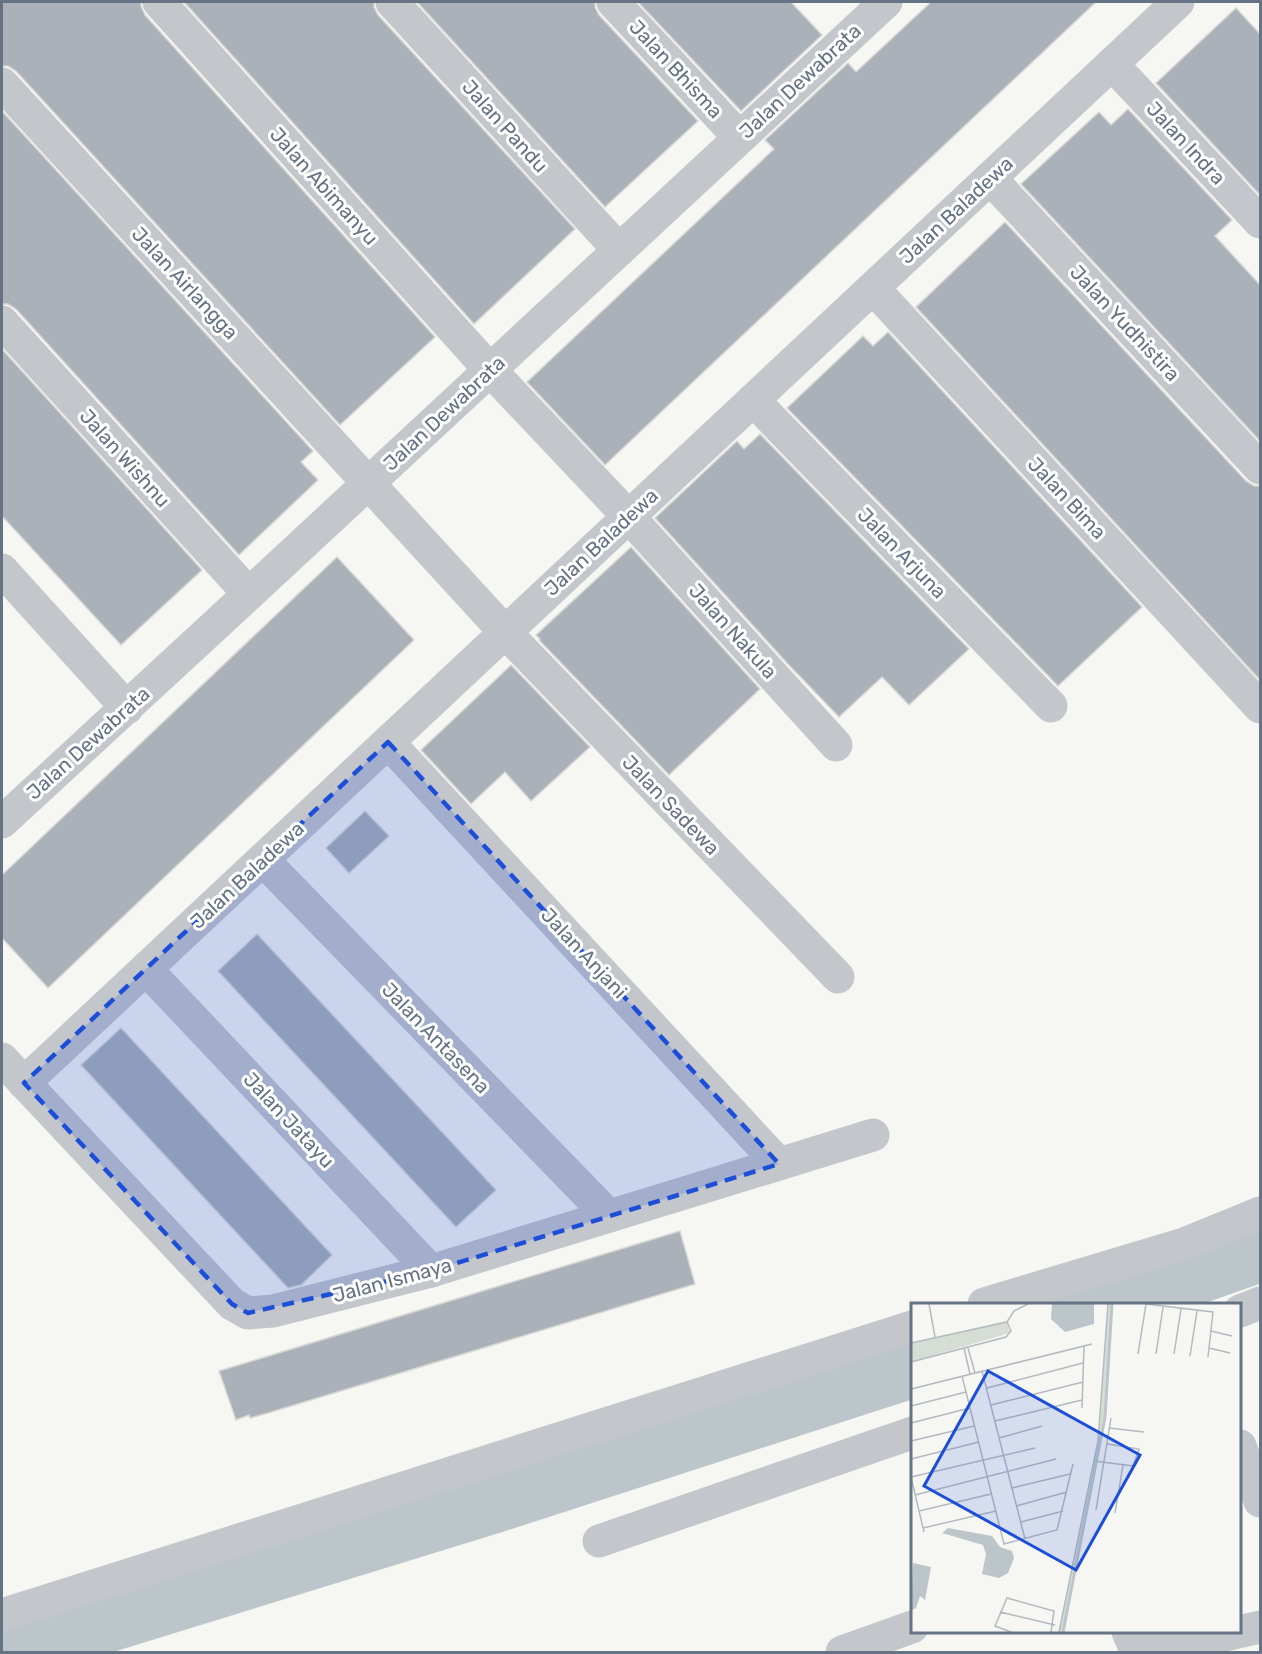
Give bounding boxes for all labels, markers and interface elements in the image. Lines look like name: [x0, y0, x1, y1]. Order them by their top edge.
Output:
street label: Jalan Bhisma: [624, 15, 728, 123]
street label: Jalan Dewabrata: [734, 19, 866, 143]
street label: Jalan Pandu: [457, 75, 553, 177]
street label: Jalan Indra: [1142, 97, 1230, 189]
street label: Jalan Abimanyu: [265, 122, 383, 250]
street label: Jalan Baladewa: [894, 151, 1018, 269]
street label: Jalan Airlangga: [127, 222, 243, 344]
street label: Jalan Yudhistira: [1065, 260, 1185, 386]
street label: Jalan Dewabrata: [378, 351, 510, 475]
street label: Jalan Wishnu: [75, 404, 175, 512]
street label: Jalan Bima: [1023, 452, 1111, 544]
street label: Jalan Baladewa: [539, 483, 663, 601]
street label: Jalan Arjuna: [853, 502, 951, 604]
street label: Jalan Nakula: [684, 578, 782, 684]
street label: Jalan Dewabrata: [22, 681, 154, 805]
street label: Jalan Sadewa: [617, 750, 725, 860]
street label: Jalan Baladewa: [185, 816, 309, 934]
street label: Jalan Anjani: [536, 903, 632, 1003]
street label: Jalan Antasena: [377, 978, 495, 1098]
street label: Jalan Jatayu: [239, 1067, 339, 1173]
street label: Jalan Ismaya: [330, 1253, 454, 1307]
inset map: [911, 1303, 1241, 1633]

